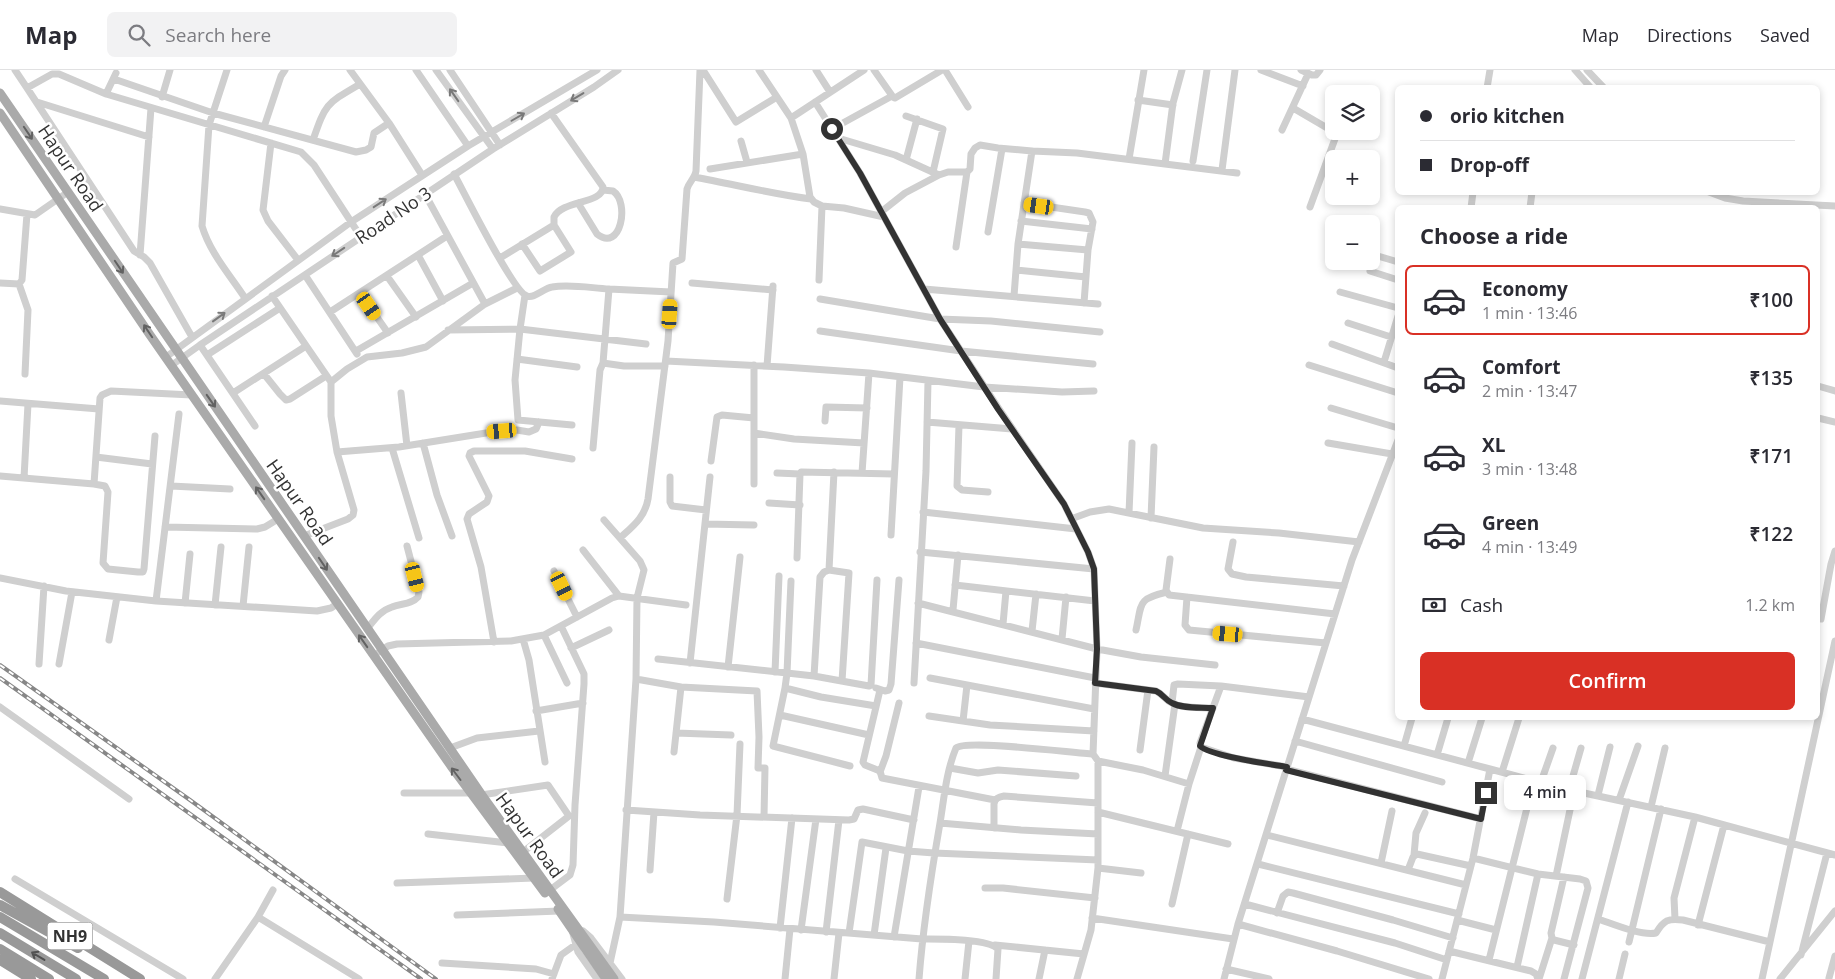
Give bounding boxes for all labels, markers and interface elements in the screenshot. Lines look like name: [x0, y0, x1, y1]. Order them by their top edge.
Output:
search box: [107, 12, 457, 57]
text: Map: [25, 18, 77, 51]
icon: search: [125, 21, 153, 49]
text: Search here: [165, 22, 271, 48]
text: Map: [1582, 23, 1619, 47]
text: Directions: [1647, 23, 1732, 47]
text: Saved: [1760, 23, 1810, 47]
map controls: [1325, 85, 1380, 270]
button: layers: [1325, 85, 1380, 140]
one-way arrow: [449, 88, 459, 102]
one-way arrow: [571, 93, 585, 103]
text: orio kitchen: [1450, 103, 1565, 129]
one-way arrow: [510, 112, 524, 122]
route start: [821, 118, 843, 140]
street label: Hapur Road: [33, 120, 109, 216]
one-way arrow: [22, 126, 33, 140]
button: +: [1325, 150, 1380, 205]
text: Drop-off: [1450, 152, 1529, 178]
street label: Road No 3: [350, 181, 436, 249]
car: [1023, 196, 1054, 216]
one-way arrow: [372, 198, 386, 208]
button: −: [1325, 215, 1380, 270]
text: Choose a ride: [1420, 220, 1568, 250]
one-way arrow: [332, 247, 346, 257]
one-way arrow: [114, 260, 124, 274]
text: Economy: [1482, 276, 1568, 302]
icon: car: [1422, 278, 1467, 323]
text: ₹100: [1750, 287, 1793, 313]
car: [354, 289, 383, 323]
car: [661, 299, 678, 329]
text: 1 min · 13:46: [1482, 302, 1577, 324]
one-way arrow: [212, 312, 226, 322]
one-way arrow: [143, 324, 153, 338]
text: Comfort: [1482, 354, 1561, 380]
icon: car: [1422, 356, 1467, 401]
text: ₹135: [1750, 365, 1793, 391]
text: 2 min · 13:47: [1482, 380, 1577, 402]
one-way arrow: [206, 394, 216, 408]
car: [486, 422, 517, 440]
text: XL: [1482, 432, 1505, 458]
icon: car: [1422, 434, 1467, 479]
text: ₹171: [1750, 443, 1793, 469]
street label: Hapur Road: [261, 454, 339, 550]
text: 3 min · 13:48: [1482, 458, 1577, 480]
one-way arrow: [255, 486, 265, 500]
text: Green: [1482, 510, 1539, 536]
icon: car: [1422, 512, 1467, 557]
text: ₹122: [1750, 521, 1793, 547]
text: 4 min · 13:49: [1482, 536, 1577, 558]
one-way arrow: [318, 557, 328, 571]
car: [404, 561, 425, 593]
car: [548, 569, 575, 603]
icon: cash: [1420, 591, 1448, 619]
text: Cash: [1460, 592, 1503, 618]
text: 1.2 km: [1745, 594, 1795, 616]
car: [1212, 625, 1243, 643]
one-way arrow: [358, 634, 368, 648]
button: Confirm: [1420, 652, 1795, 710]
one-way arrow: [451, 768, 462, 781]
callout: 4 min: [1504, 776, 1586, 810]
text: 4 min: [1523, 781, 1567, 803]
route end: [1475, 782, 1497, 804]
street label: Hapur Road: [491, 787, 569, 883]
road number: NH9: [48, 922, 92, 949]
one-way arrow: [32, 951, 46, 961]

